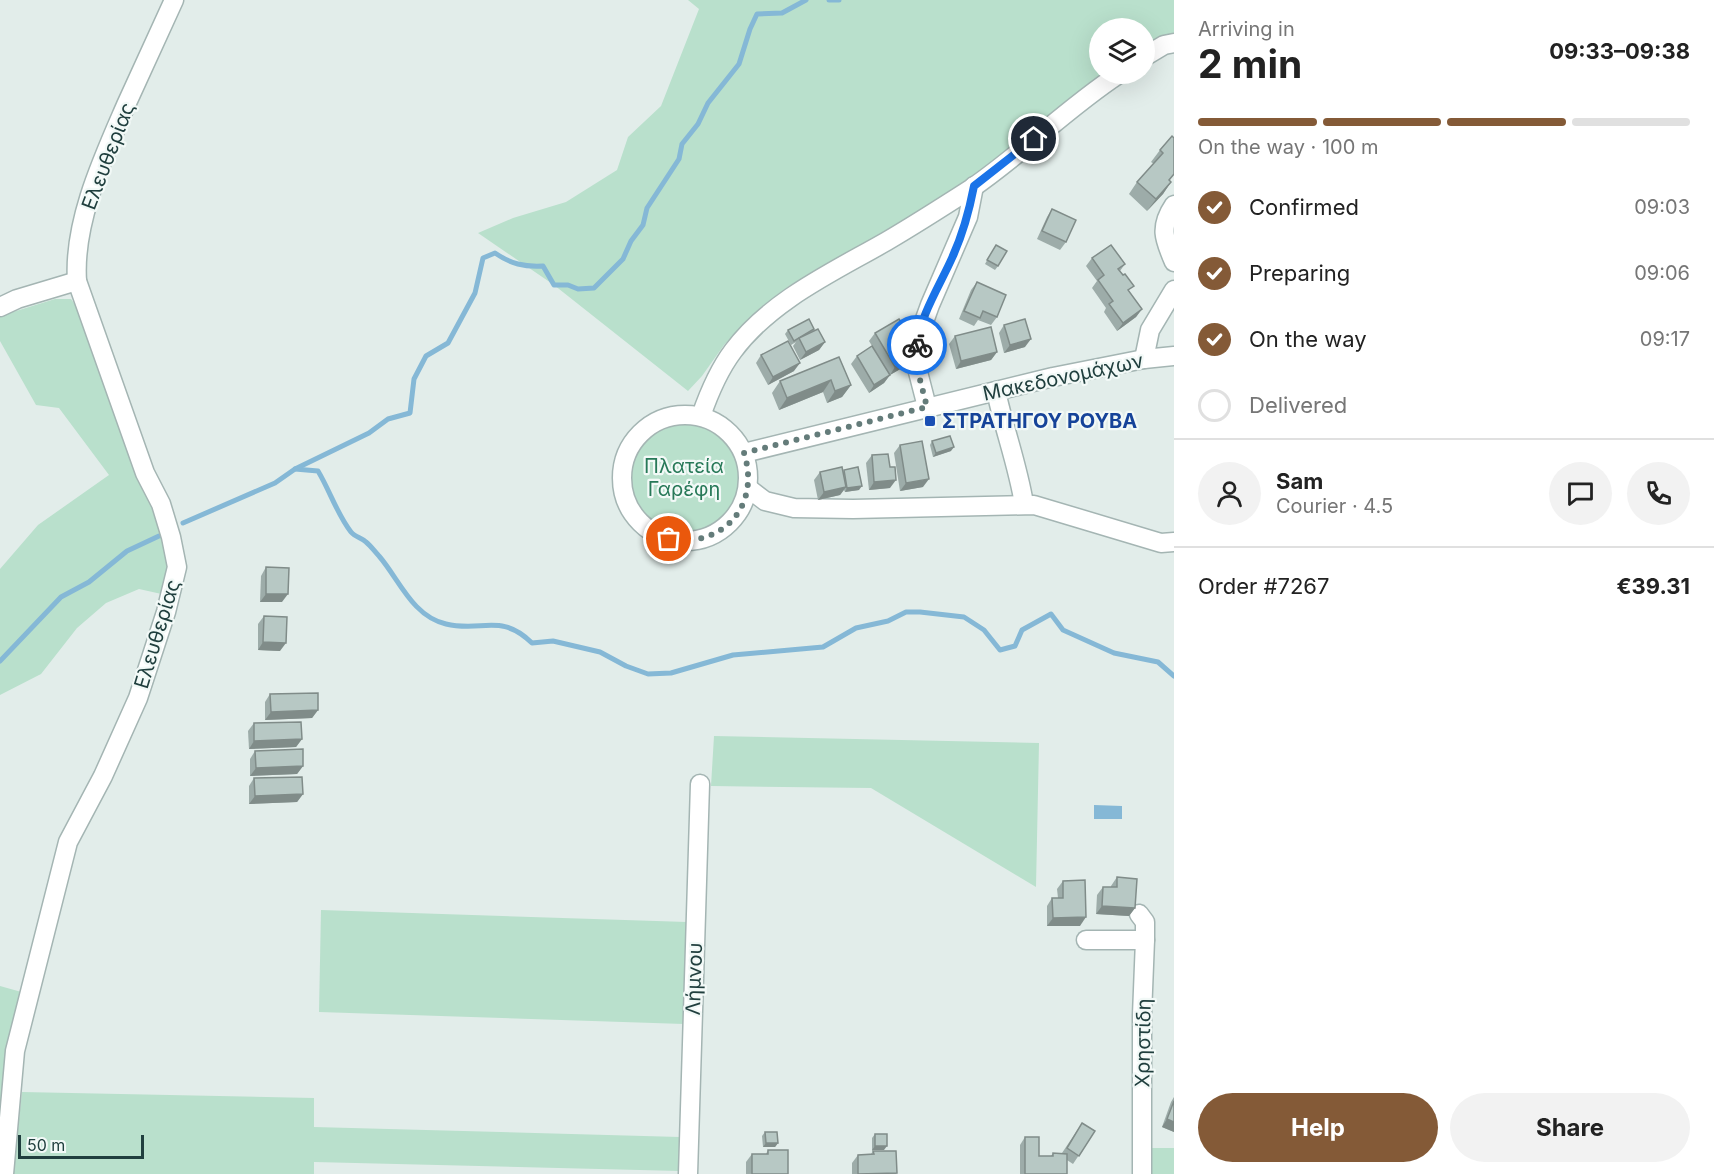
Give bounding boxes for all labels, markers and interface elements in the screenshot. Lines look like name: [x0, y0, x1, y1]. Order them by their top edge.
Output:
text: Arriving in: [1198, 17, 1295, 41]
map controls: [1089, 18, 1155, 84]
button: layers: [1089, 18, 1155, 84]
text: 09:33–09:38: [1549, 38, 1690, 64]
text: 2 min: [1198, 40, 1302, 87]
street label: Ελευθερίας: [77, 99, 139, 213]
pin: [1008, 113, 1059, 164]
icon: home: [1017, 122, 1050, 155]
text: On the way · 100 m: [1198, 135, 1378, 159]
icon: check: [1198, 191, 1231, 224]
text: Confirmed: [1249, 194, 1359, 220]
text: 09:03: [1634, 195, 1690, 219]
icon: check: [1198, 257, 1231, 290]
text: Preparing: [1249, 260, 1350, 286]
text: 09:06: [1634, 261, 1690, 285]
courier: [887, 315, 947, 375]
icon: check: [1198, 323, 1231, 356]
text: On the way: [1249, 326, 1367, 352]
text: 09:17: [1640, 327, 1690, 351]
icon: bike: [901, 329, 934, 362]
street label: Μακεδονομάχων: [981, 348, 1146, 406]
text: Delivered: [1249, 392, 1347, 418]
place label: ΣΤΡΑΤΗΓΟΥ ΡΟΥΒΑ: [942, 409, 1137, 433]
marker: ΣΤΡΑΤΗΓΟΥ ΡΟΥΒΑ: [923, 414, 937, 428]
park label: Πλατεία Γαρέφη: [644, 454, 724, 501]
button: person: [1198, 462, 1261, 525]
button: chat: [1549, 462, 1612, 525]
button: phone: [1627, 462, 1690, 525]
text: Sam: [1276, 468, 1323, 494]
text: Courier · 4.5: [1276, 494, 1393, 518]
pin: [643, 513, 694, 564]
icon: bag: [652, 522, 685, 555]
text: Order #7267: [1198, 573, 1329, 599]
text: €39.31: [1617, 573, 1690, 599]
street label: Ελευθερίας: [129, 576, 185, 692]
street label: Λήμνου: [681, 942, 707, 1016]
street label: Χρηστίδη: [1130, 998, 1156, 1088]
button: Help: [1198, 1093, 1438, 1162]
button: Share: [1450, 1093, 1690, 1162]
scale bar: [18, 1132, 144, 1160]
text: 50 m: [27, 1135, 65, 1155]

